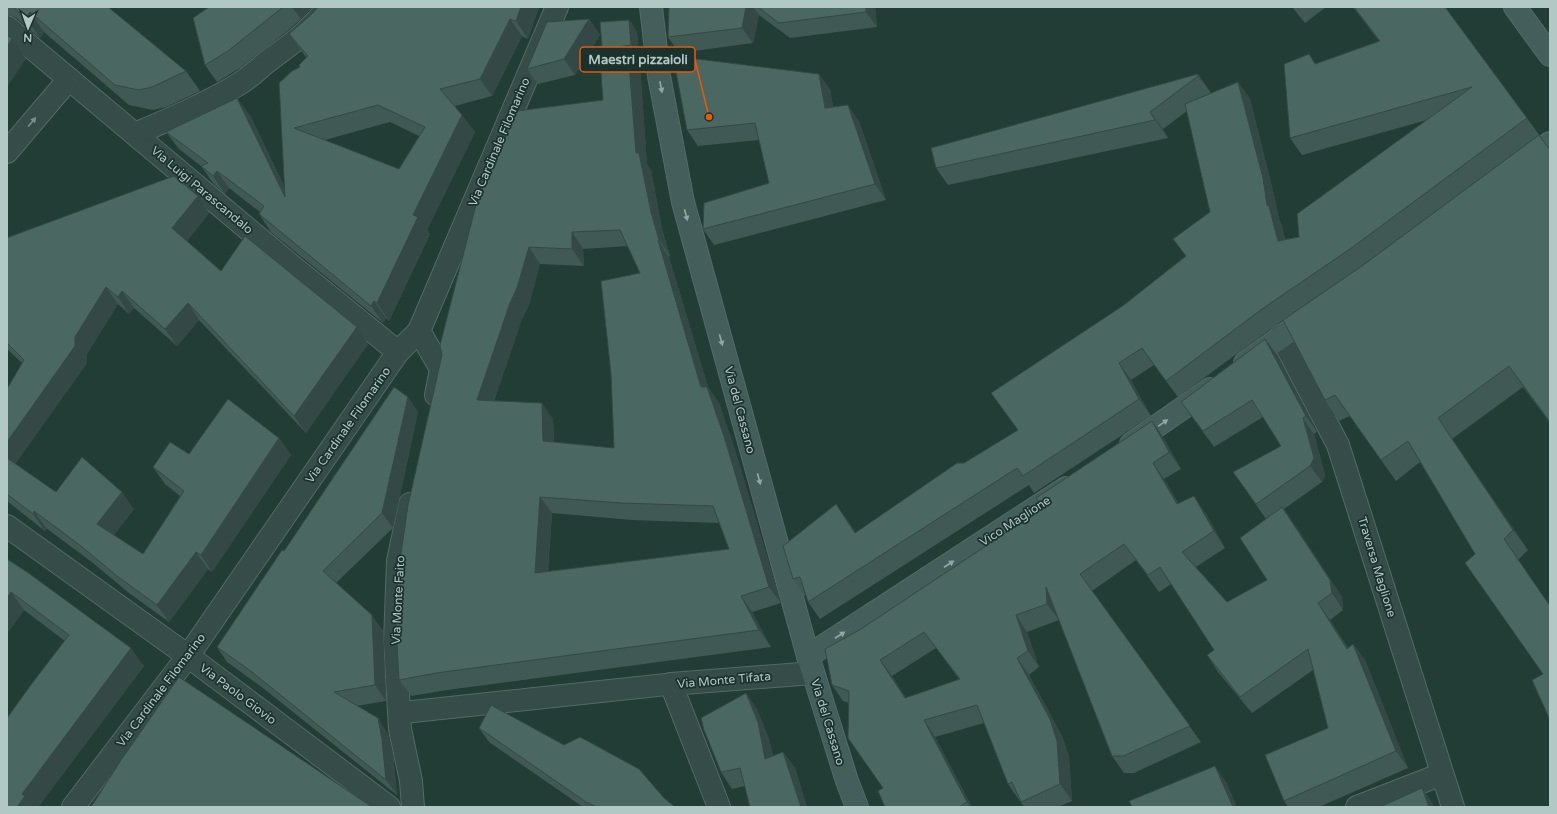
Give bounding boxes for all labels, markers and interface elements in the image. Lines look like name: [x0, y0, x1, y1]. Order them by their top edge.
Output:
north arrow: [8, 8, 48, 48]
text: N: [23, 31, 32, 44]
callout: Maestri pizzaioli: [580, 47, 695, 72]
text: Maestri pizzaioli: [588, 52, 688, 68]
street label: Via Cardinale Filomarino: [466, 76, 532, 208]
one-way arrow: [658, 81, 664, 93]
one-way arrow: [27, 116, 36, 127]
street label: Via Luigi Parascandalo: [148, 143, 256, 237]
one-way arrow: [683, 209, 689, 221]
one-way arrow: [718, 334, 724, 346]
street label: Via Cardinale Filomarino: [303, 364, 393, 486]
street label: Via del Cassano: [722, 365, 758, 455]
one-way arrow: [1157, 419, 1168, 427]
one-way arrow: [756, 473, 762, 485]
street label: Vico Maglione: [977, 493, 1053, 549]
street label: Traversa Maglione: [1355, 515, 1399, 619]
street label: Via Monte Faito: [389, 555, 407, 645]
one-way arrow: [944, 560, 954, 568]
street label: Via Cardinale Filomarino: [114, 630, 208, 750]
one-way arrow: [835, 631, 845, 639]
street label: Via Paolo Giovio: [197, 661, 279, 727]
street label: Via Monte Tifata: [677, 669, 771, 691]
street label: Via del Cassano: [808, 677, 848, 767]

